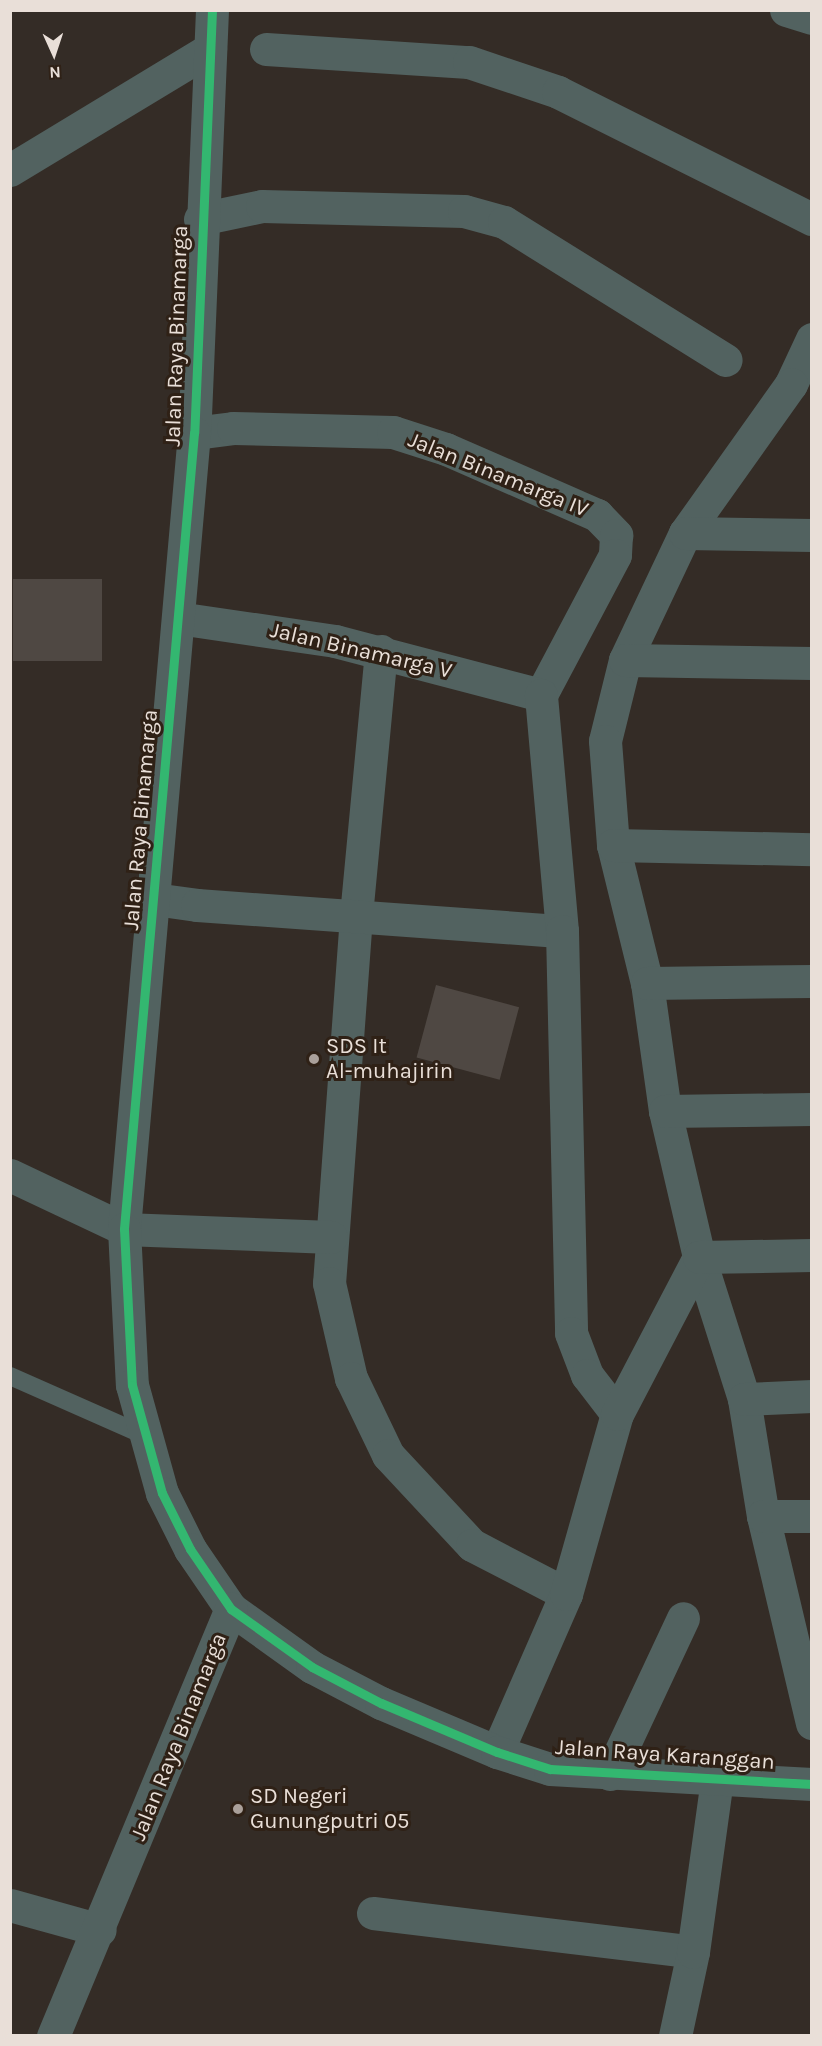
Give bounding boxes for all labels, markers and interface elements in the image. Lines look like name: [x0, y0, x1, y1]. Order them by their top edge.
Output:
north arrow: [24, 24, 84, 84]
text: N: [49, 63, 61, 82]
street label: Jalan Raya Binamarga: [160, 225, 194, 447]
street label: Jalan Binamarga IV: [404, 427, 592, 523]
street label: Jalan Binamarga V: [268, 617, 454, 685]
street label: Jalan Raya Binamarga: [118, 709, 164, 931]
place label: SDS It Al-muhajirin: [326, 1033, 453, 1084]
marker: SDS It Al-muhajirin: [307, 1052, 321, 1066]
street label: Jalan Raya Binamarga: [125, 1629, 233, 1845]
street label: Jalan Raya Karanggan: [554, 1734, 776, 1776]
place label: SD Negeri Gunungputri 05: [250, 1783, 409, 1834]
marker: SD Negeri Gunungputri 05: [231, 1802, 245, 1816]

